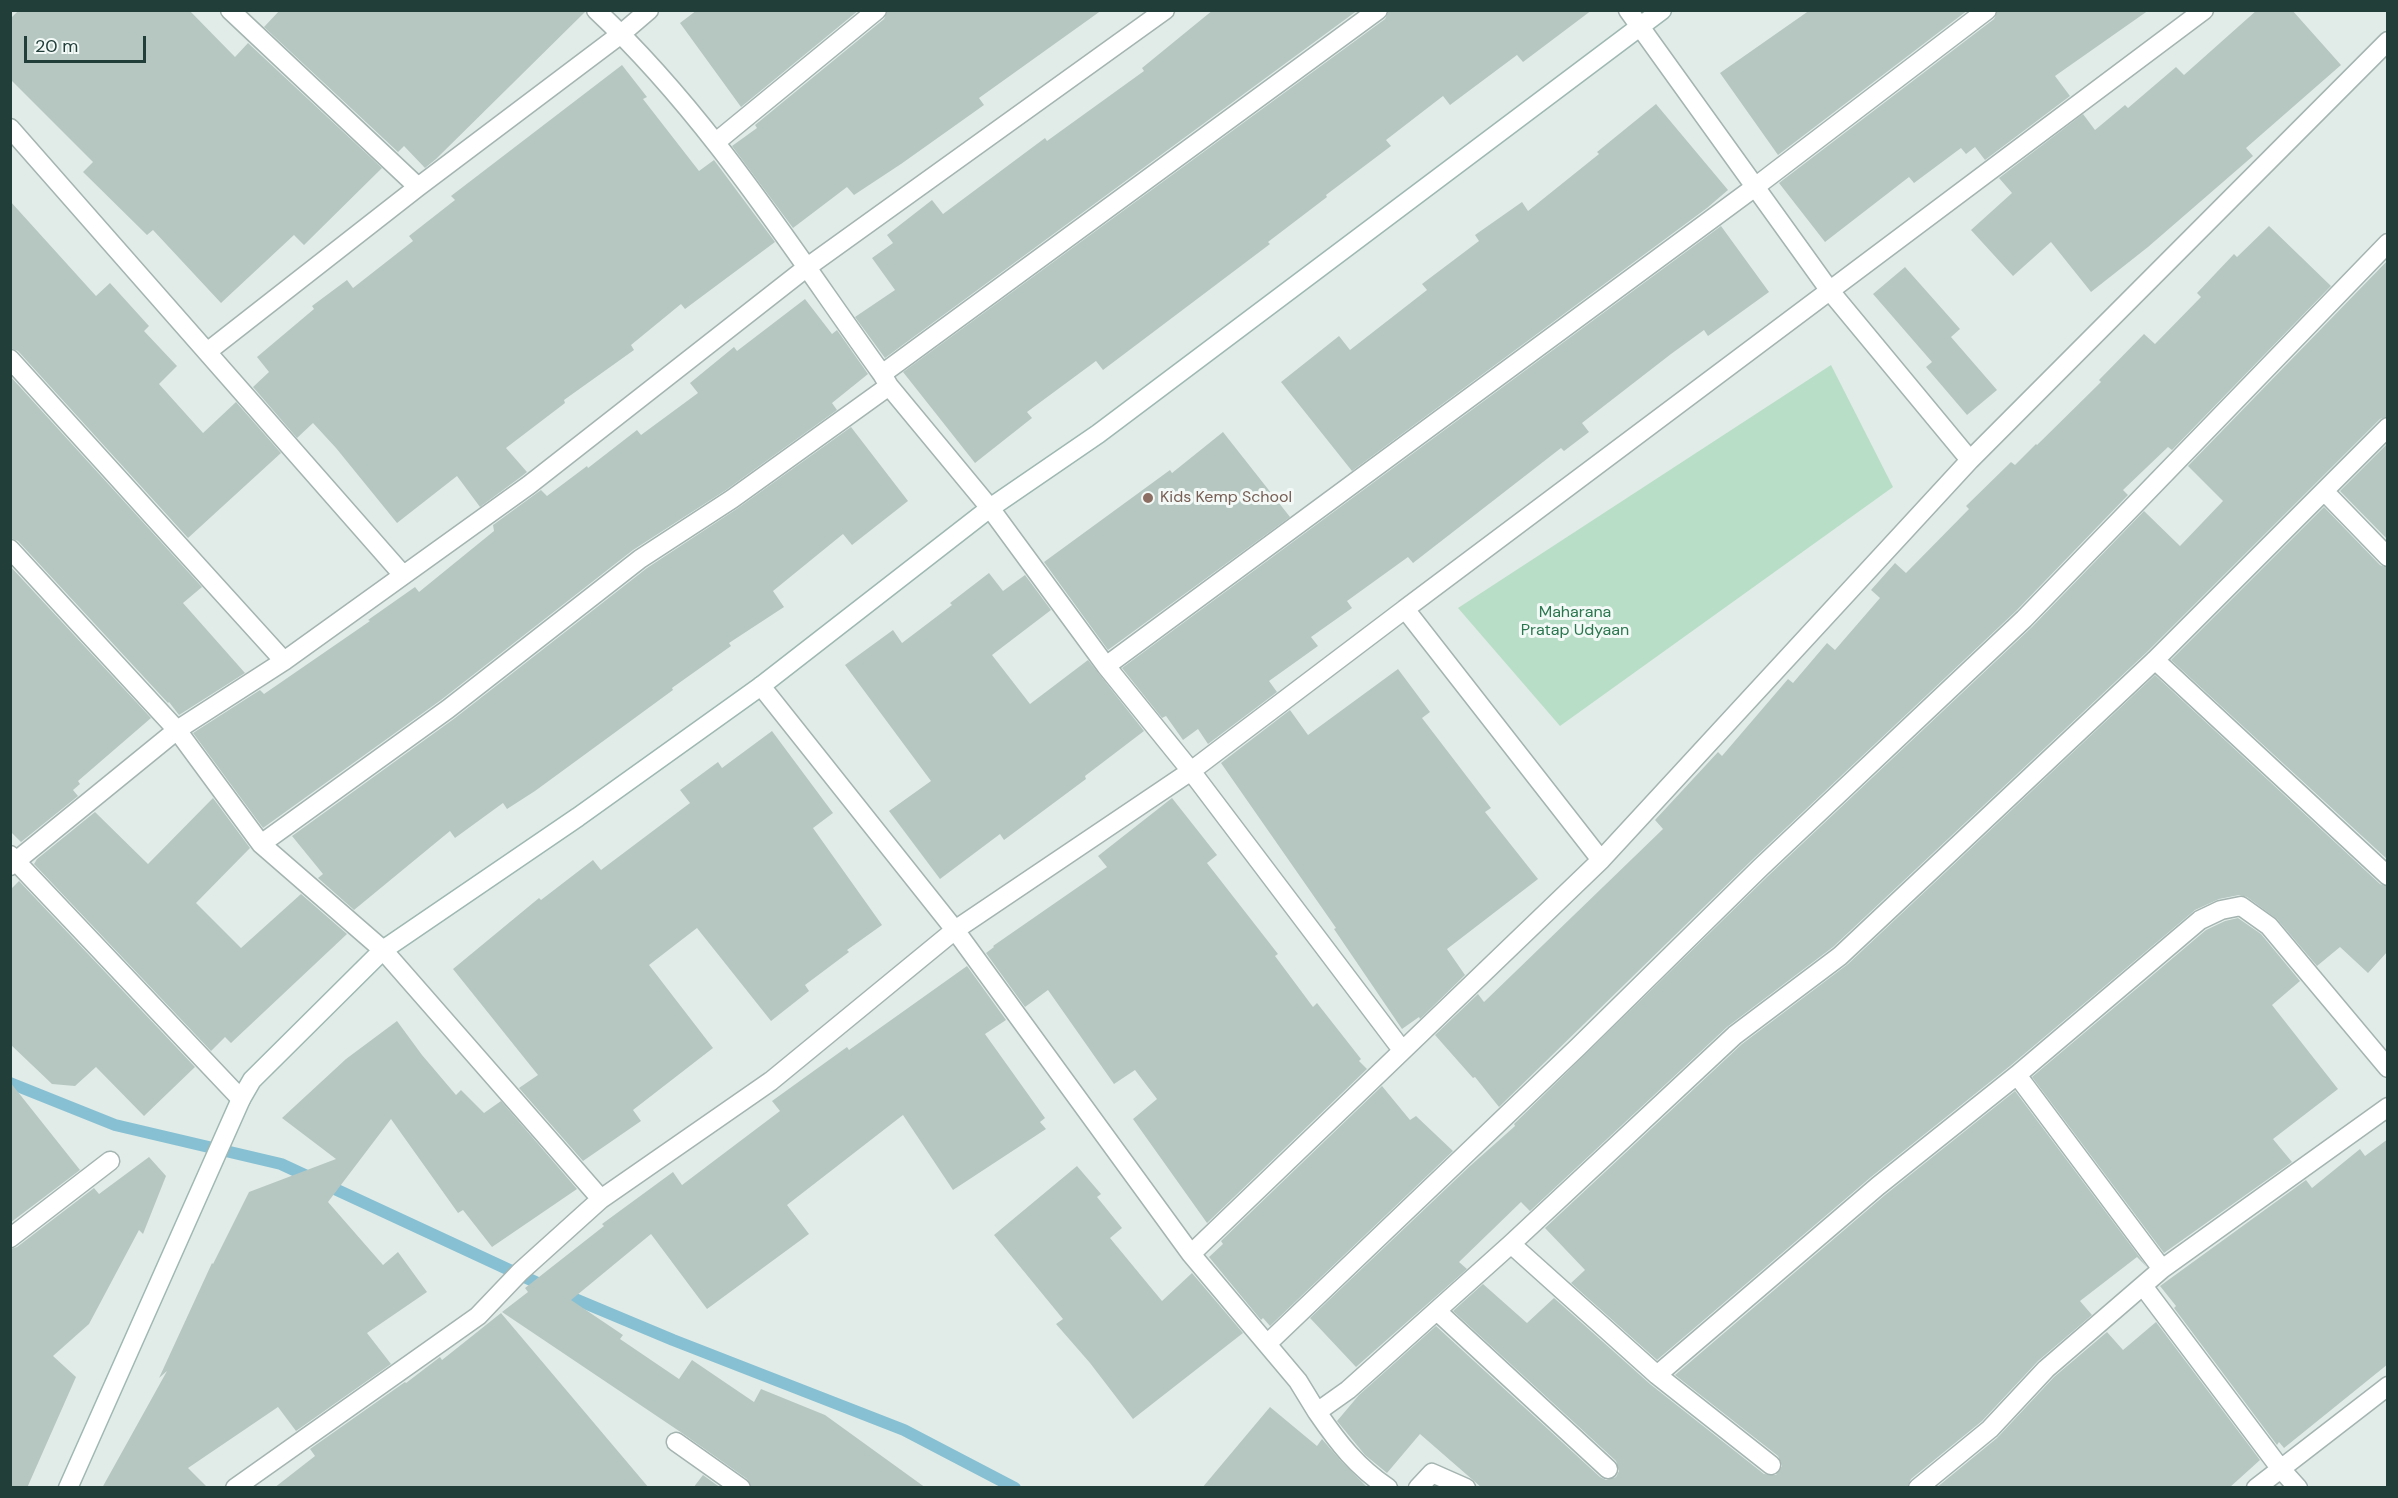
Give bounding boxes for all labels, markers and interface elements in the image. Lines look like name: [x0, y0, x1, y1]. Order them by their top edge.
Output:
scale bar: [27, 24, 148, 62]
text: 20 m: [35, 34, 78, 58]
place label: Kids Kemp School: [1160, 488, 1292, 508]
marker: Kids Kemp School: [1141, 491, 1155, 505]
park label: Maharana Pratap Udyaan: [1521, 603, 1629, 641]

